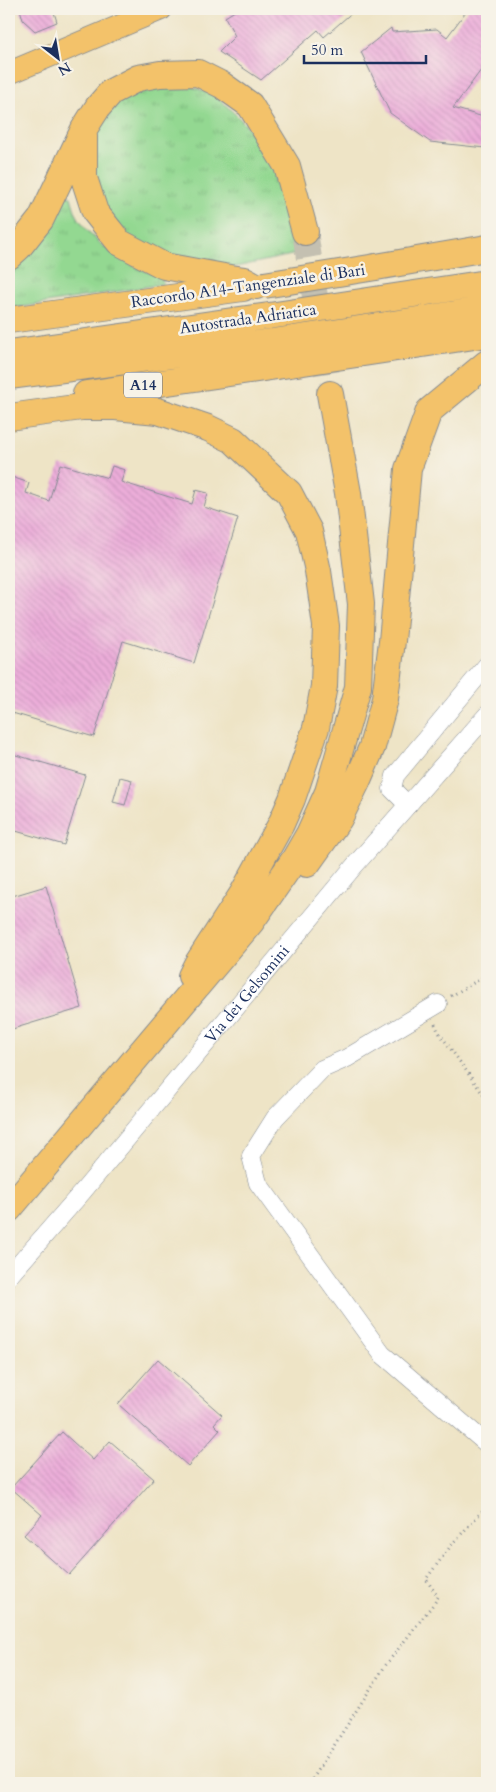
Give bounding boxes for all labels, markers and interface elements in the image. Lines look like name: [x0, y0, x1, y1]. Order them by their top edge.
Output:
north arrow: [32, 32, 82, 82]
scale bar: [304, 32, 426, 64]
text: 50 m: [311, 40, 343, 60]
text: N: [54, 57, 75, 80]
street label: Raccordo A14-Tangenziale di Bari: [130, 259, 367, 313]
street label: Autostrada Adriatica: [178, 299, 318, 339]
road number: A14: [124, 372, 162, 398]
street label: Via dei Gelsomini: [200, 940, 295, 1048]

